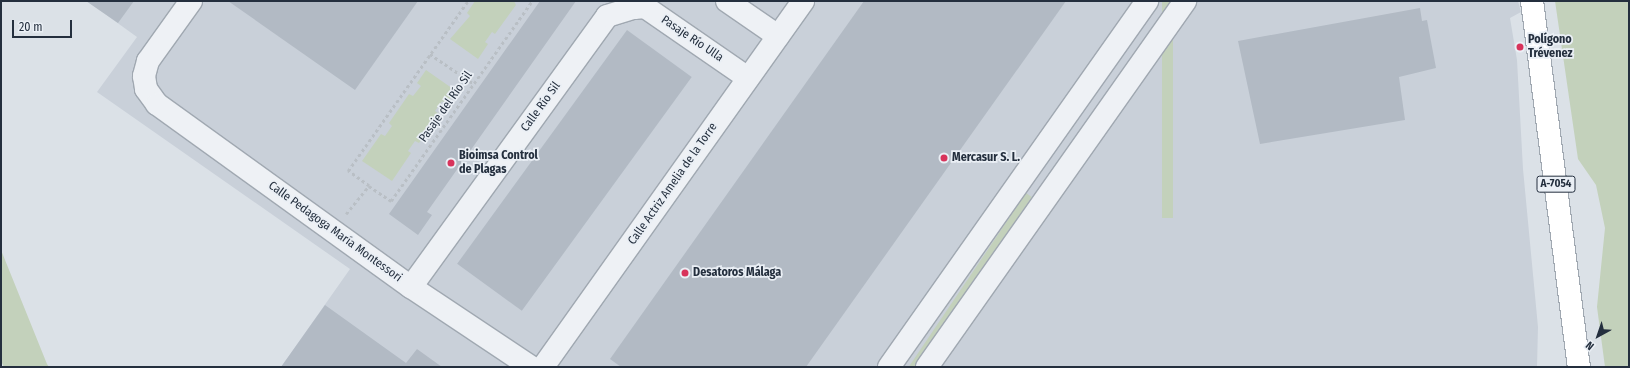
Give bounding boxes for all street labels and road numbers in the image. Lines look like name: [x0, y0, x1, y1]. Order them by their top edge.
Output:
street label: Pasaje Río Ulla: [658, 13, 726, 65]
street label: Pasaje del Río Sil: [416, 69, 476, 145]
street label: Calle Río Sil: [518, 79, 564, 135]
street label: Calle Actriz Amelia de la Torre: [625, 120, 721, 248]
road number: A-7054: [1536, 175, 1576, 193]
street label: Calle Pedagoga María Montessori: [265, 179, 405, 285]

